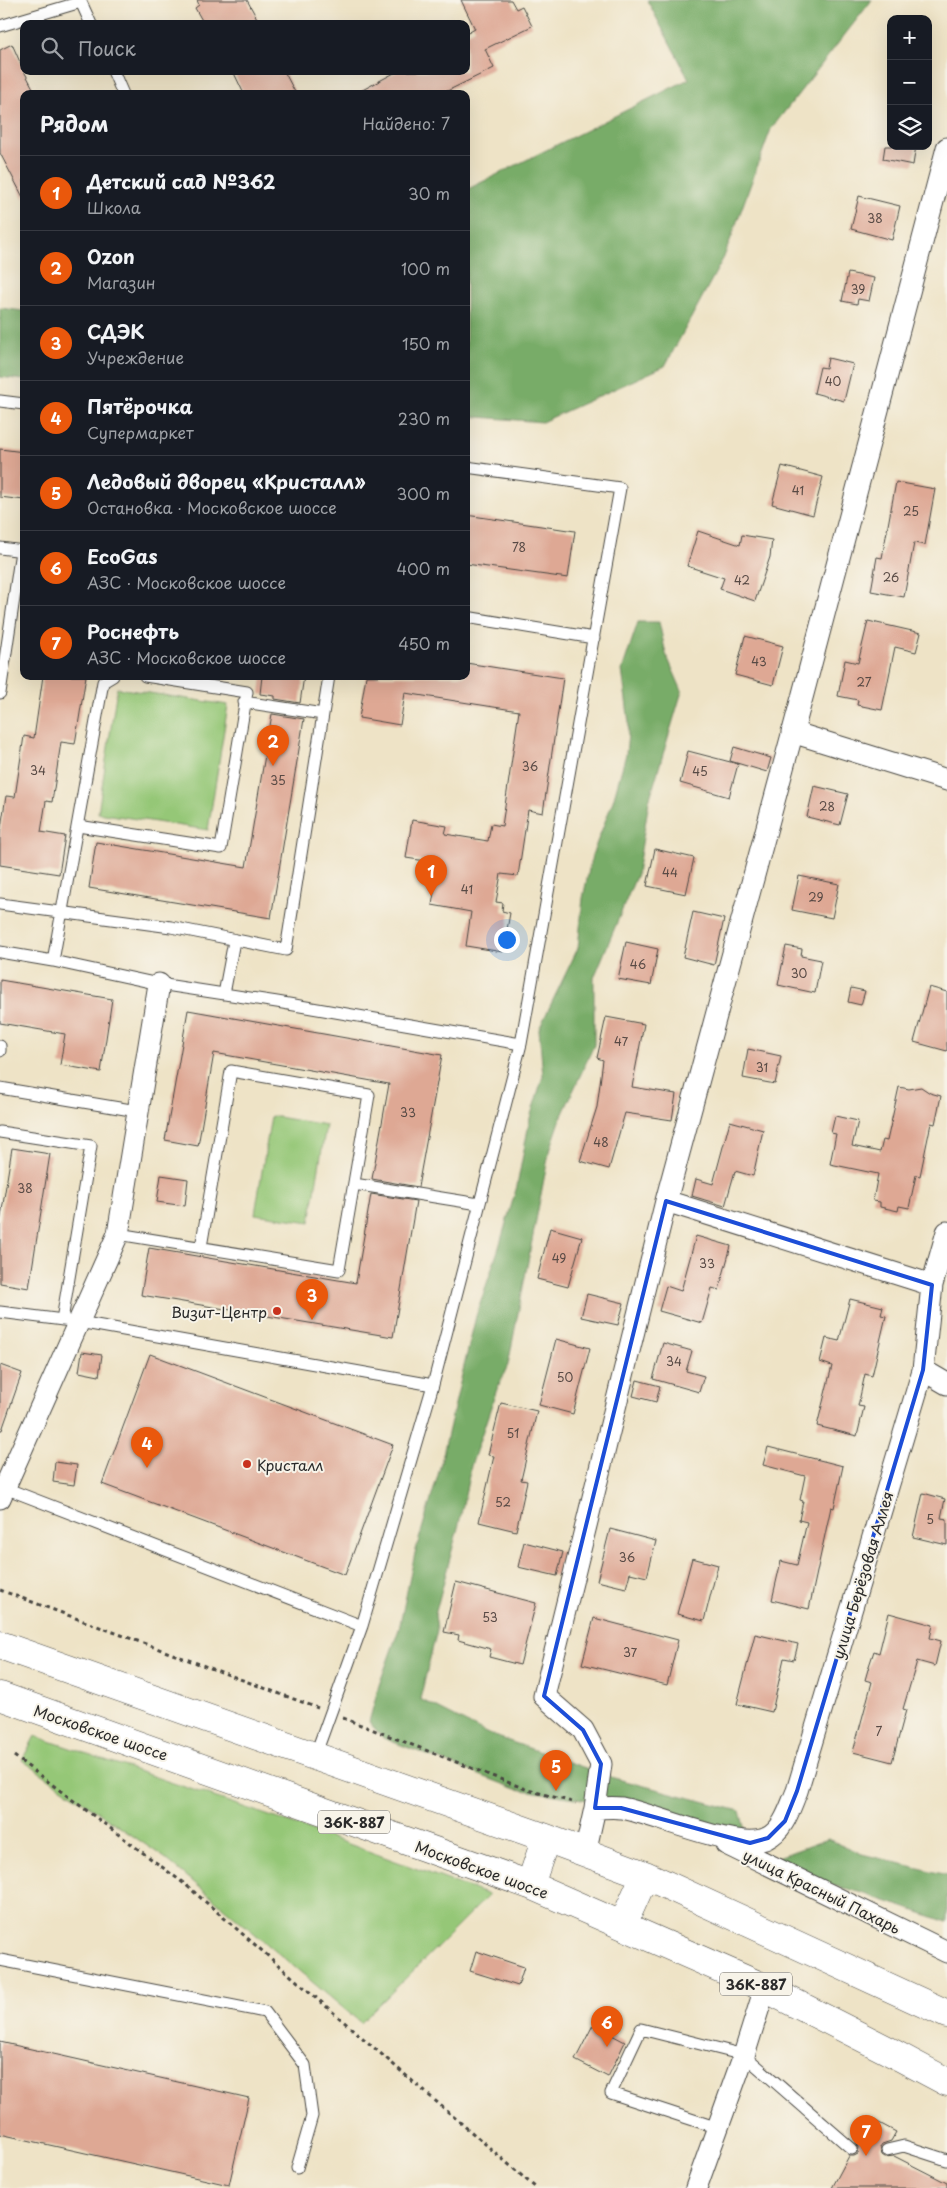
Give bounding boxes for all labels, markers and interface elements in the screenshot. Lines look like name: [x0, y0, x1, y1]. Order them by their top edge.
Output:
map controls: [887, 15, 932, 150]
button: +: [887, 15, 932, 60]
search box: [20, 20, 470, 75]
icon: search: [38, 34, 66, 62]
text: Поиск: [78, 34, 136, 62]
button: −: [887, 60, 932, 105]
button: layers: [887, 105, 932, 150]
text: Рядом: [40, 107, 108, 139]
text: Найдено: 7: [363, 111, 450, 135]
text: Детский сад №362: [87, 167, 275, 195]
text: 1: [52, 181, 60, 205]
text: 30 m: [408, 181, 450, 205]
text: Школа: [87, 195, 141, 219]
house number: 38: [867, 209, 883, 227]
text: Ozon: [87, 242, 135, 270]
text: 2: [50, 256, 62, 280]
text: 100 m: [401, 256, 450, 280]
text: Магазин: [87, 270, 156, 294]
house number: 39: [851, 280, 865, 298]
text: СДЭК: [87, 317, 144, 345]
text: 3: [51, 331, 61, 355]
text: 150 m: [402, 331, 450, 355]
text: Учреждение: [87, 345, 184, 369]
house number: 40: [825, 372, 842, 390]
text: Пятёрочка: [87, 392, 193, 420]
text: 4: [51, 406, 61, 430]
text: 230 m: [398, 406, 450, 430]
text: Супермаркет: [87, 420, 194, 444]
text: Ледовый дворец «Кристалл»: [87, 467, 366, 495]
text: 5: [51, 481, 61, 505]
text: 300 m: [396, 481, 450, 505]
house number: 41: [792, 481, 804, 499]
text: Остановка · Московское шоссе: [87, 495, 337, 519]
house number: 25: [903, 502, 919, 520]
house number: 78: [512, 538, 526, 556]
text: EcoGas: [87, 542, 158, 570]
text: 6: [50, 556, 62, 580]
text: 400 m: [397, 556, 450, 580]
house number: 26: [883, 568, 899, 586]
text: АЗС · Московское шоссе: [87, 570, 286, 594]
house number: 42: [734, 571, 750, 589]
text: Роснефть: [87, 617, 179, 645]
text: 7: [51, 631, 61, 655]
text: 450 m: [398, 631, 450, 655]
text: АЗС · Московское шоссе: [87, 645, 286, 669]
house number: 43: [751, 652, 767, 670]
house number: 27: [857, 673, 872, 691]
pin: 2: [257, 725, 289, 766]
house number: 36: [522, 757, 538, 775]
house number: 34: [30, 761, 46, 779]
house number: 45: [692, 762, 708, 780]
house number: 35: [270, 771, 286, 789]
house number: 28: [819, 797, 835, 815]
pin: 1: [415, 855, 447, 896]
house number: 44: [662, 863, 678, 881]
house number: 41: [461, 880, 473, 898]
house number: 29: [808, 888, 824, 906]
your location: [494, 927, 520, 953]
house number: 46: [630, 955, 646, 973]
house number: 30: [791, 964, 808, 982]
house number: 47: [614, 1032, 629, 1050]
house number: 31: [756, 1058, 768, 1076]
house number: 33: [400, 1103, 416, 1121]
house number: 48: [593, 1133, 609, 1151]
house number: 38: [17, 1179, 33, 1197]
house number: 49: [552, 1249, 566, 1267]
house number: 33: [699, 1254, 715, 1272]
pin: 3: [296, 1279, 328, 1320]
place label: Визит-Центр: [171, 1300, 267, 1323]
marker: Визит-Центр: [271, 1305, 283, 1317]
house number: 34: [666, 1352, 682, 1370]
house number: 50: [557, 1368, 573, 1386]
house number: 51: [507, 1424, 519, 1442]
pin: 4: [131, 1427, 163, 1468]
place label: Кристалл: [257, 1453, 324, 1476]
marker: Кристалл: [241, 1458, 253, 1470]
street label: улица Берёзовая Аллея: [826, 1488, 898, 1662]
house number: 52: [495, 1493, 511, 1511]
house number: 5: [926, 1510, 934, 1528]
house number: 36: [619, 1548, 635, 1566]
house number: 53: [482, 1608, 498, 1626]
house number: 37: [623, 1643, 638, 1661]
street label: Московское шоссе: [31, 1698, 171, 1766]
house number: 7: [876, 1722, 883, 1740]
pin: 5: [540, 1750, 572, 1791]
road number: 36К-887: [318, 1810, 390, 1834]
street label: Московское шоссе: [412, 1834, 552, 1904]
street label: улица Красный Пахарь: [739, 1843, 905, 1939]
road number: 36К-887: [720, 1972, 792, 1996]
pin: 6: [591, 2006, 623, 2047]
pin: 7: [850, 2115, 882, 2156]

